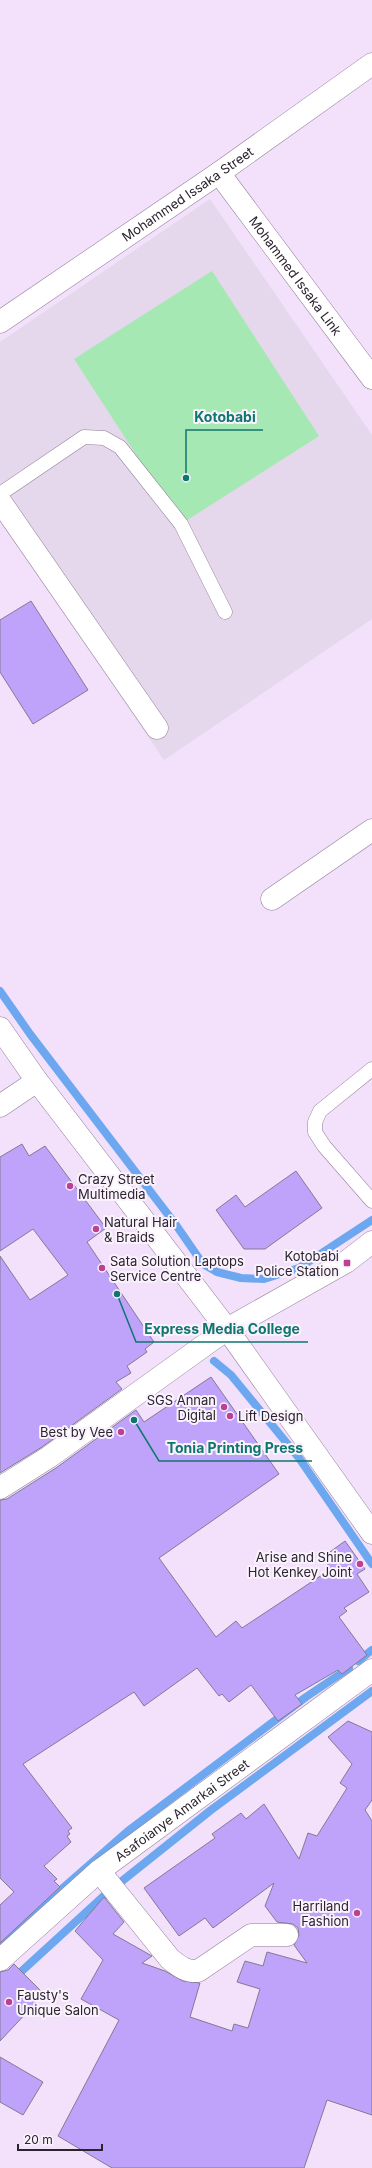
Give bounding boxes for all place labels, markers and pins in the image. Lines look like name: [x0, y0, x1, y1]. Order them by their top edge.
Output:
callout: Kotobabi: [186, 404, 263, 430]
place label: Crazy Street Multimedia: [78, 1171, 155, 1202]
marker: Crazy Street Multimedia: [65, 1181, 75, 1191]
place label: Natural Hair & Braids: [104, 1214, 177, 1245]
marker: Natural Hair & Braids: [91, 1224, 101, 1234]
place label: Kotobabi Police Station: [255, 1248, 339, 1279]
place label: Sata Solution Laptops Service Centre: [110, 1253, 244, 1284]
marker: Kotobabi Police Station: [342, 1258, 352, 1268]
marker: Sata Solution Laptops Service Centre: [97, 1263, 107, 1273]
callout: Express Media College: [136, 1316, 308, 1342]
place label: SGS Annan Digital: [147, 1392, 216, 1423]
marker: SGS Annan Digital: [219, 1402, 229, 1412]
place label: Lift Design: [238, 1408, 303, 1424]
marker: Lift Design: [225, 1411, 235, 1421]
place label: Best by Vee: [40, 1424, 113, 1440]
marker: Best by Vee: [116, 1427, 126, 1437]
callout: Tonia Printing Press: [159, 1435, 312, 1461]
place label: Arise and Shine Hot Kenkey Joint: [248, 1549, 352, 1580]
marker: Arise and Shine Hot Kenkey Joint: [355, 1559, 365, 1569]
place label: Harriland Fashion: [293, 1898, 349, 1929]
marker: Harriland Fashion: [352, 1908, 362, 1918]
place label: Fausty's Unique Salon: [17, 1987, 99, 2018]
marker: Fausty's Unique Salon: [4, 1997, 14, 2007]

